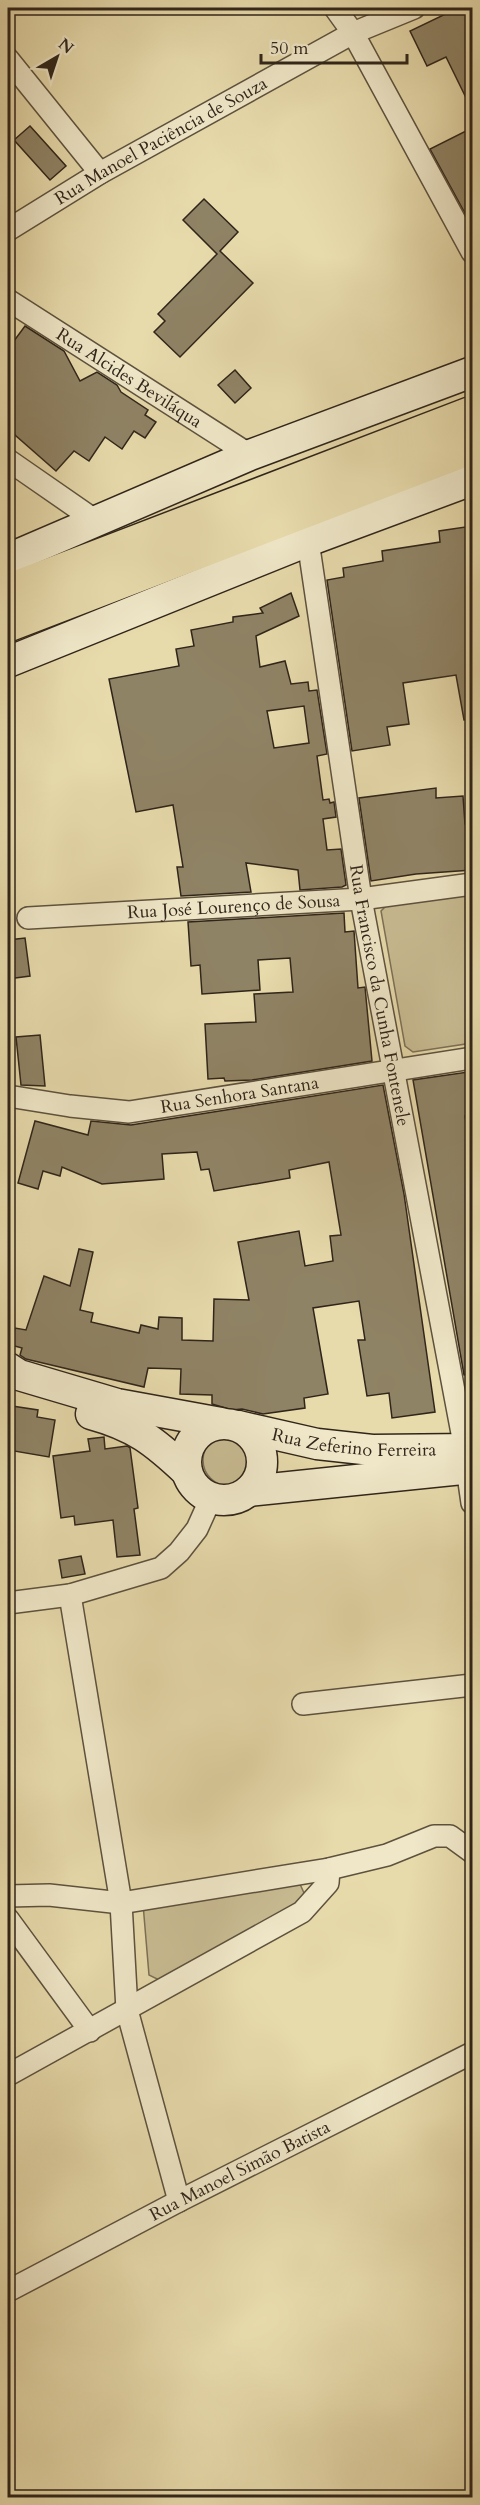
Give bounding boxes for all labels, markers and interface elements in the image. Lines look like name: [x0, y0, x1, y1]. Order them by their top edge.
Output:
north arrow: [27, 27, 87, 87]
scale bar: [261, 27, 406, 65]
text: N: [53, 33, 78, 59]
text: 50 m: [270, 36, 309, 61]
street label: Rua Manoel Paciência de Souza: [50, 71, 272, 211]
street label: Rua Alcides Beviláqua: [51, 322, 207, 434]
street label: Rua Francisco da Cunha Fontenele: [343, 863, 416, 1128]
street label: Rua José Lourenço de Sousa: [127, 888, 341, 925]
street label: Rua Senhora Santana: [159, 1070, 321, 1120]
street label: Rua Zeferino Ferreira: [270, 1422, 437, 1463]
street label: Rua Manoel Simão Batista: [145, 2115, 335, 2227]

